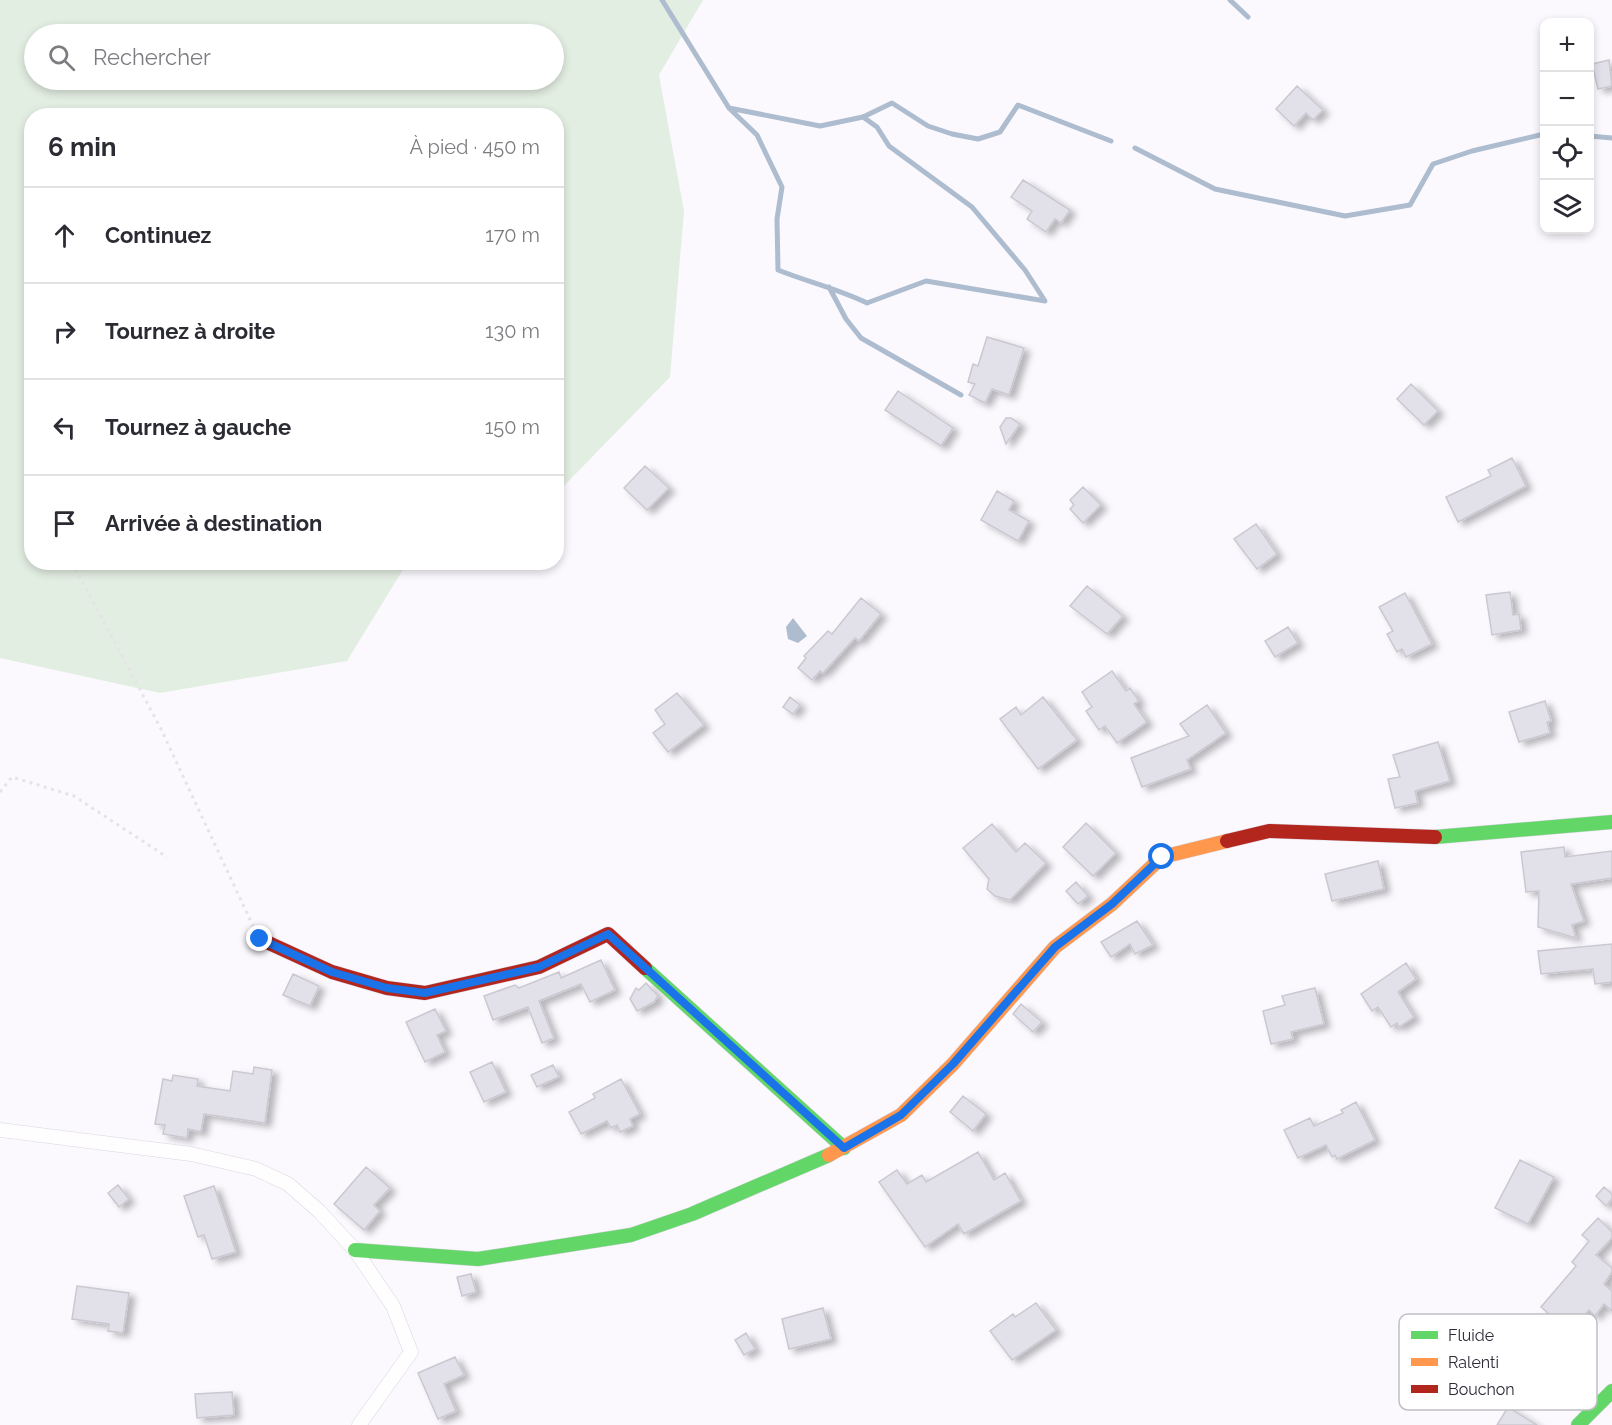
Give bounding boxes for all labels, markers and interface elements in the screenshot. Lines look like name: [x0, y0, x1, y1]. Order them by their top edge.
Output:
map controls: [1540, 18, 1594, 234]
button: +: [1540, 18, 1594, 72]
search box: [24, 24, 564, 90]
icon: search: [45, 41, 78, 74]
text: Rechercher: [93, 44, 211, 70]
button: −: [1540, 72, 1594, 126]
button: locate: [1540, 126, 1594, 180]
text: 6 min: [48, 132, 117, 162]
text: À pied · 450 m: [410, 135, 540, 159]
button: layers: [1540, 180, 1594, 234]
icon: ahead: [48, 219, 81, 252]
text: Continuez: [105, 222, 211, 248]
text: 170 m: [485, 223, 540, 247]
icon: right: [48, 315, 81, 348]
text: Tournez à droite: [105, 318, 275, 344]
text: 130 m: [485, 319, 540, 343]
icon: left: [48, 411, 81, 444]
text: Tournez à gauche: [105, 414, 291, 440]
text: 150 m: [485, 415, 540, 439]
icon: arrive: [48, 507, 81, 540]
text: Arrivée à destination: [105, 510, 322, 536]
route start: [1148, 843, 1174, 869]
route end: [246, 925, 272, 951]
legend: [1399, 1314, 1597, 1410]
text: Fluide: [1448, 1326, 1494, 1345]
text: Ralenti: [1448, 1353, 1499, 1372]
text: Bouchon: [1448, 1380, 1515, 1399]

